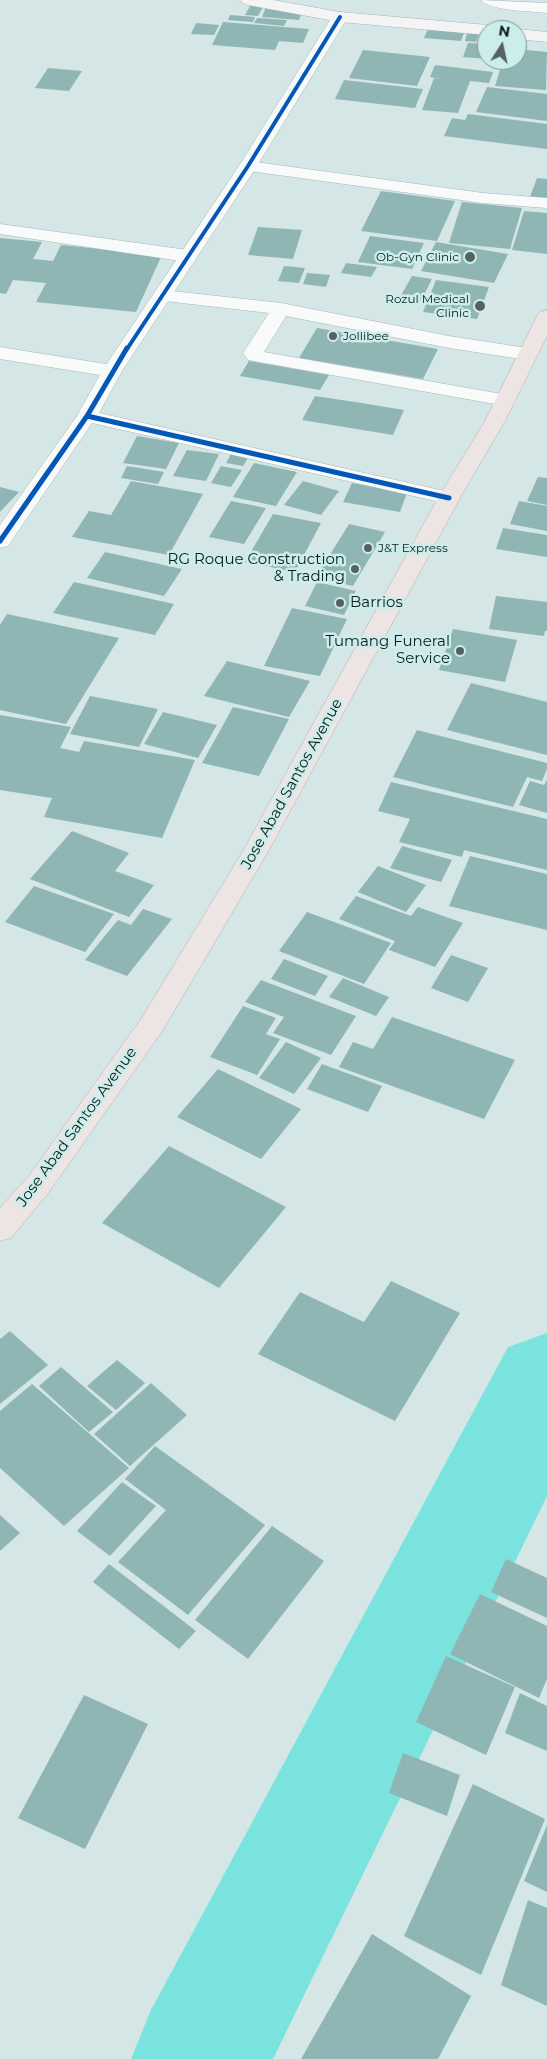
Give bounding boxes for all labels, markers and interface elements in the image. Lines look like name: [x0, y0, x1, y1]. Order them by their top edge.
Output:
north arrow: [477, 20, 527, 70]
text: N: [497, 21, 512, 41]
place label: Ob-Gyn Clinic: [376, 250, 459, 264]
marker: Ob-Gyn Clinic: [463, 250, 477, 264]
place label: Rozul Medical Clinic: [385, 292, 469, 320]
marker: Rozul Medical Clinic: [473, 299, 487, 313]
place label: Jollibee: [343, 329, 389, 343]
marker: Jollibee: [327, 330, 339, 342]
place label: J&T Express: [378, 541, 448, 555]
marker: J&T Express: [362, 542, 374, 554]
place label: RG Roque Construction & Trading: [168, 551, 345, 586]
marker: RG Roque Construction & Trading: [349, 563, 361, 575]
place label: Barrios: [350, 594, 403, 612]
marker: Barrios: [334, 597, 346, 609]
place label: Tumang Funeral Service: [326, 633, 450, 668]
marker: Tumang Funeral Service: [454, 645, 466, 657]
street label: Jose Abad Santos Avenue: [238, 696, 346, 872]
street label: Jose Abad Santos Avenue: [13, 1044, 141, 1210]

